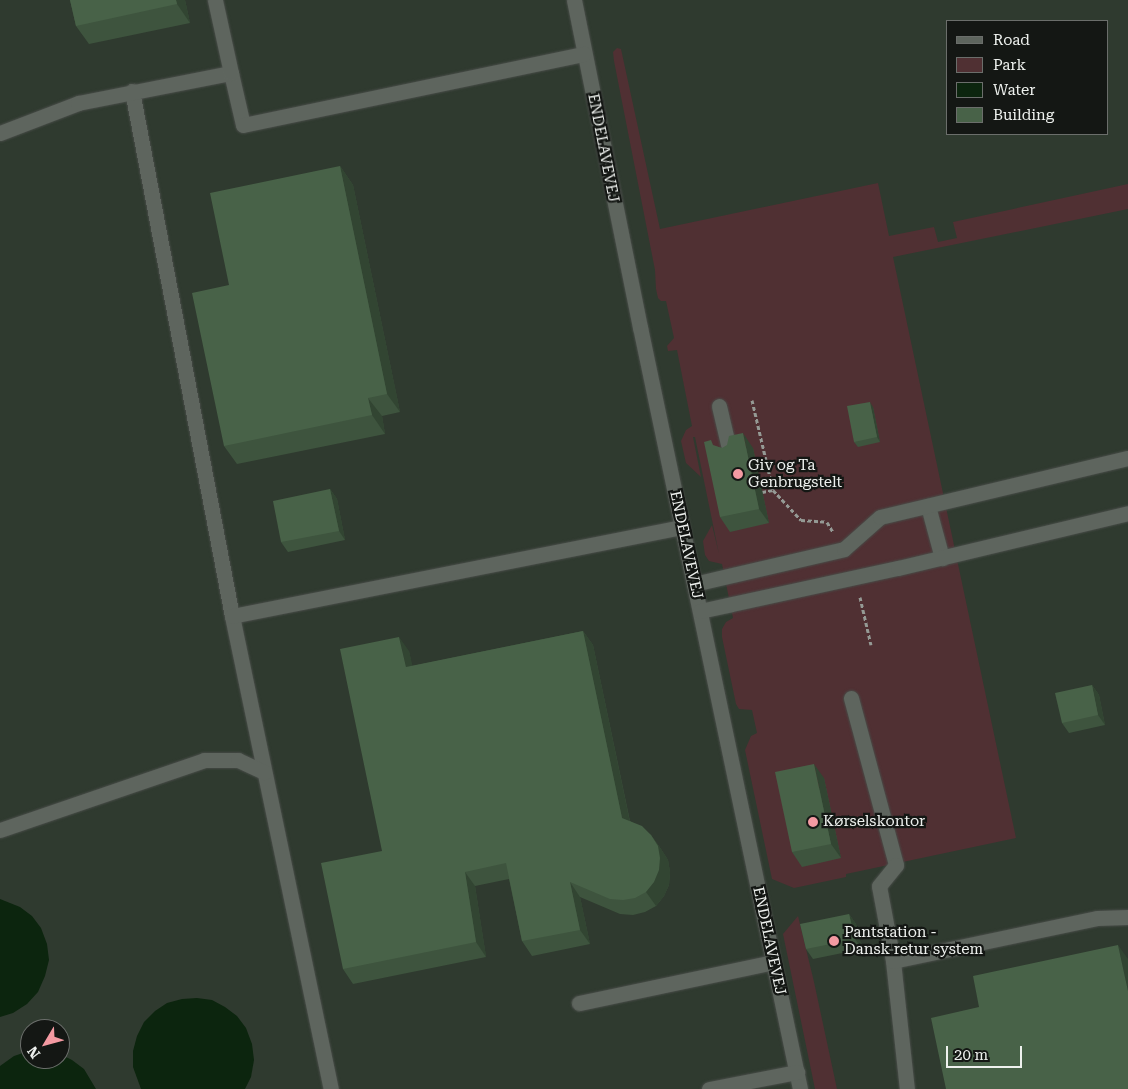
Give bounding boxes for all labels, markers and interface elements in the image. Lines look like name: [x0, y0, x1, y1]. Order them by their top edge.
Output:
legend: [946, 20, 1108, 135]
text: Road: [993, 31, 1030, 49]
text: Park: [993, 56, 1026, 74]
text: Water: [993, 81, 1035, 99]
street label: ENDELAVEVEJ: [584, 92, 622, 204]
text: Building: [993, 106, 1054, 124]
place label: Giv og Ta Genbrugstelt: [748, 456, 842, 491]
marker: Giv og Ta Genbrugstelt: [732, 468, 744, 480]
street label: ENDELAVEVEJ: [666, 489, 706, 601]
place label: Kørselskontor: [823, 813, 925, 831]
marker: Kørselskontor: [807, 816, 819, 828]
street label: ENDELAVEVEJ: [749, 885, 789, 997]
place label: Pantstation - Dansk retur system: [844, 923, 983, 958]
marker: Pantstation - Dansk retur system: [828, 935, 840, 947]
north arrow: [20, 1019, 70, 1069]
scale bar: [948, 1036, 1024, 1068]
text: N: [24, 1043, 43, 1062]
text: 20 m: [954, 1046, 988, 1064]

